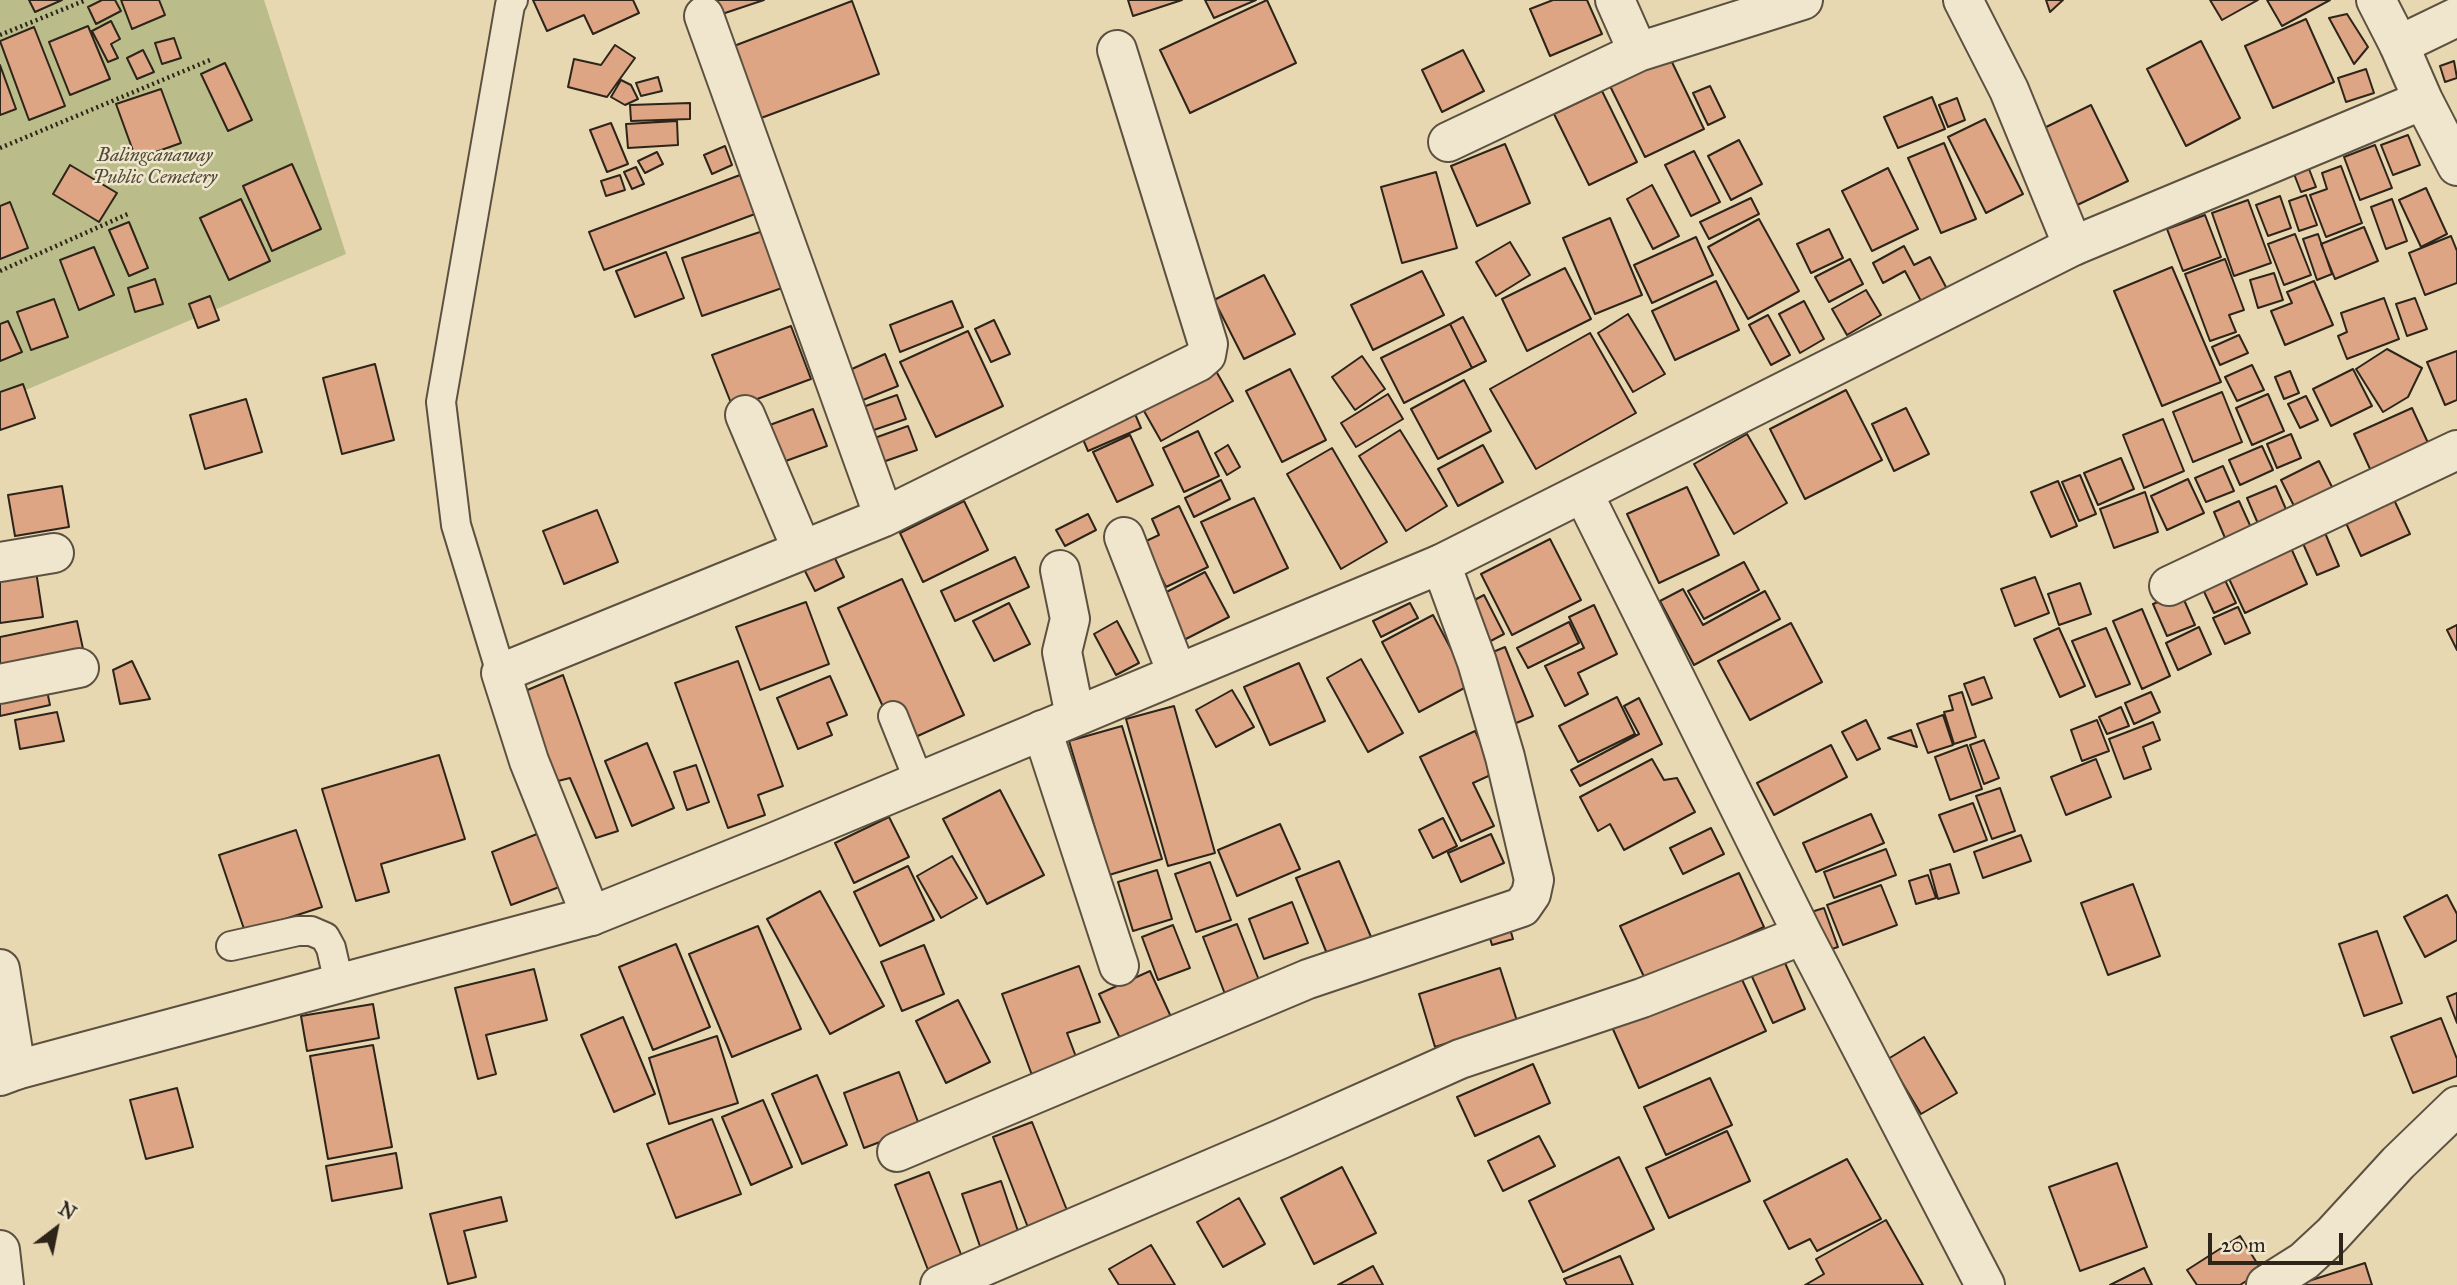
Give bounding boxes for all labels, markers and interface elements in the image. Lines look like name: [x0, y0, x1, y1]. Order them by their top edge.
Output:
park label: Balingcanaway Public Cemetery: [93, 145, 217, 189]
north arrow: [21, 1194, 91, 1264]
text: N: [54, 1197, 80, 1225]
scale bar: [2212, 1218, 2347, 1262]
text: 20 m: [2221, 1232, 2266, 1258]

